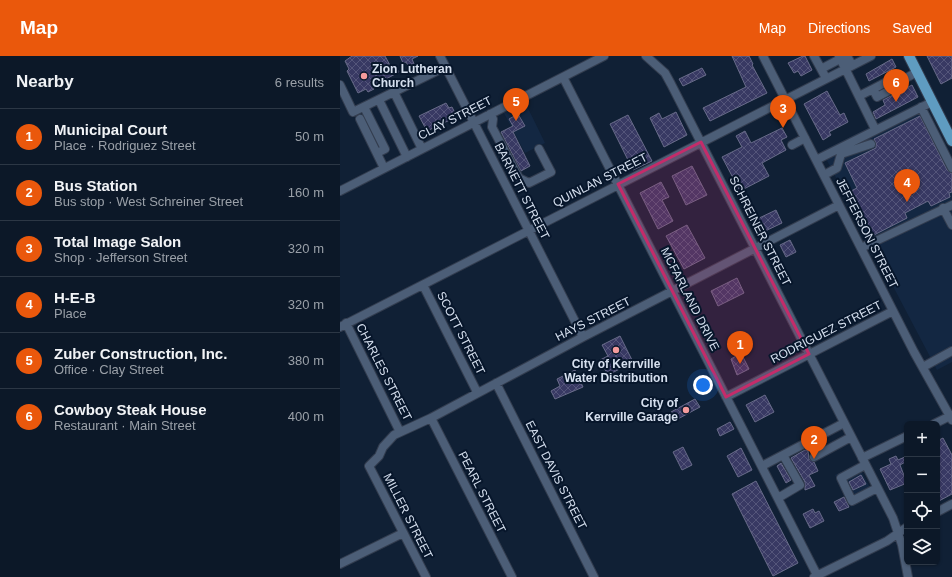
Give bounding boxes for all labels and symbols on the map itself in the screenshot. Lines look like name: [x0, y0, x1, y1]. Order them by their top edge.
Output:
place label: Zion Lutheran Church: [372, 62, 452, 90]
pin: 6: [883, 69, 909, 102]
marker: Zion Lutheran Church: [359, 71, 369, 81]
pin: 5: [503, 88, 529, 121]
street label: CLAY STREET: [416, 93, 495, 143]
pin: 3: [770, 95, 796, 128]
street label: BARNETT STREET: [492, 140, 553, 242]
street label: QUINLAN STREET: [550, 150, 650, 210]
pin: 4: [894, 169, 920, 202]
street label: SCHREINER STREET: [726, 174, 794, 289]
street label: JEFFERSON STREET: [833, 175, 901, 291]
street label: MCFARLAND DRIVE: [658, 245, 722, 353]
street label: SCOTT STREET: [434, 289, 488, 377]
street label: HAYS STREET: [553, 294, 634, 344]
street label: RODRIGUEZ STREET: [768, 298, 884, 366]
street label: CHARLES STREET: [353, 321, 415, 424]
pin: 1: [727, 331, 753, 364]
marker: City of Kerrville Water Distribution: [611, 345, 621, 355]
place label: City of Kerrville Water Distribution: [564, 357, 668, 385]
your location: [693, 375, 713, 395]
place label: City of Kerrville Garage: [585, 396, 679, 424]
marker: City of Kerrville Garage: [681, 405, 691, 415]
street label: EAST DAVIS STREET: [522, 418, 590, 532]
pin: 2: [801, 426, 827, 459]
street label: PEARL STREET: [455, 449, 509, 536]
street label: MILLER STREET: [380, 471, 436, 562]

